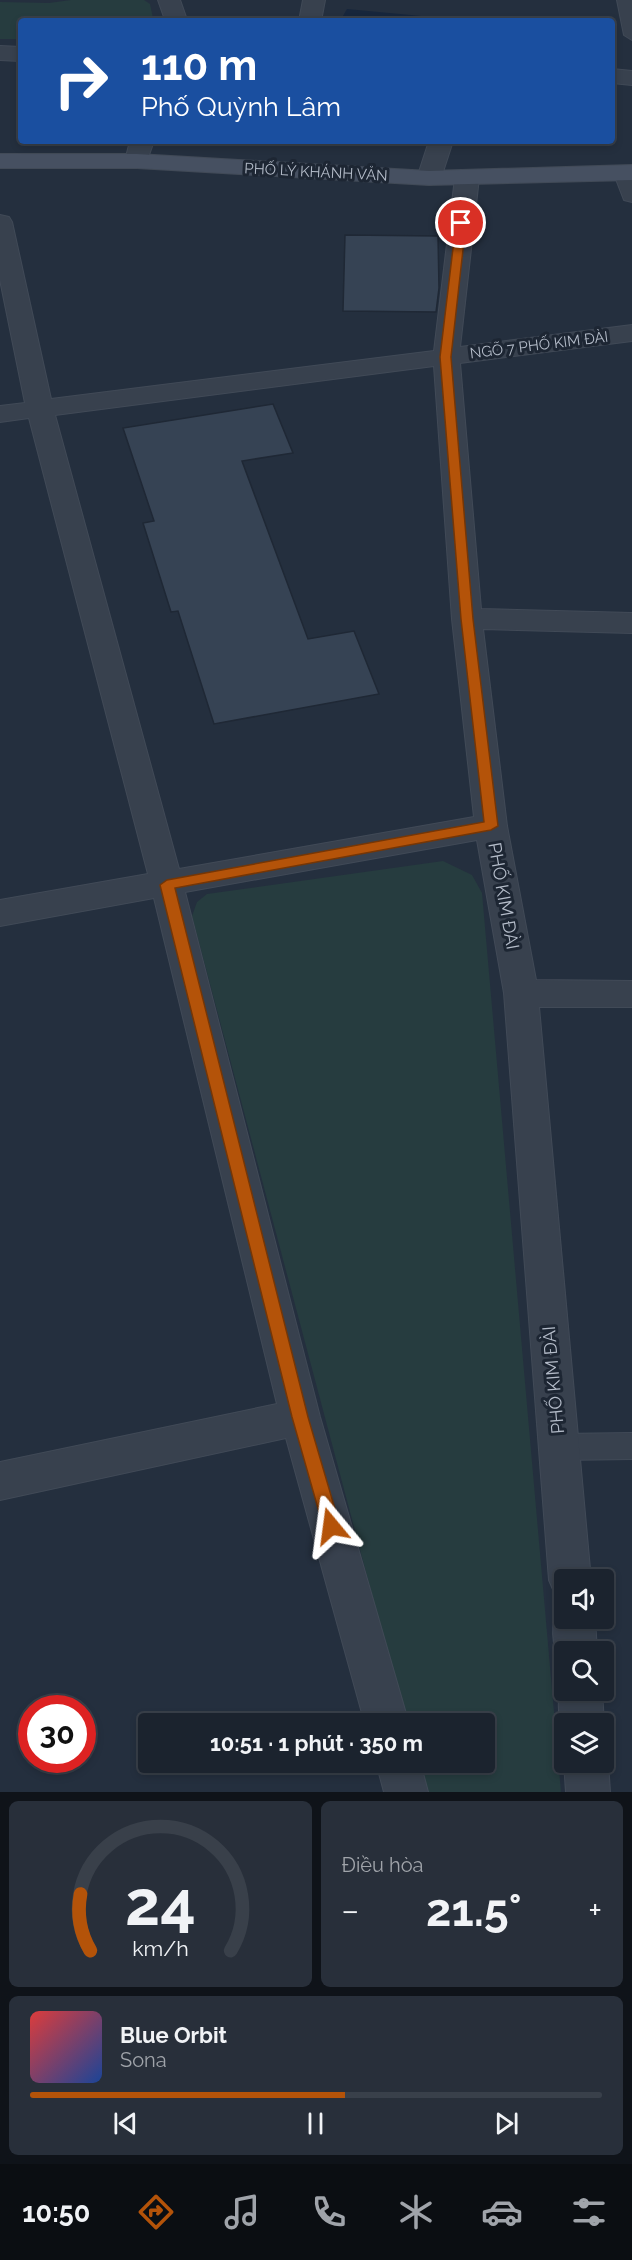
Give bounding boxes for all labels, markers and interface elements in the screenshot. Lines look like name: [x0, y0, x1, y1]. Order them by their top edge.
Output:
text: 110 m: [141, 41, 257, 90]
icon: right: [42, 42, 120, 120]
text: Phố Quỳnh Lâm: [141, 91, 341, 122]
street label: PHỐ LÝ KHÁNH VĂN: [244, 158, 388, 185]
pin: [435, 197, 486, 248]
icon: arrive: [444, 206, 477, 239]
street label: NGÕ 7 PHỐ KIM ĐÀI: [469, 327, 609, 362]
street label: PHỐ KIM ĐÀI: [484, 841, 526, 951]
street label: PHỐ KIM ĐÀI: [536, 1325, 568, 1435]
position arrow: [299, 1494, 363, 1558]
map controls: [554, 1569, 614, 1773]
button: sound: [554, 1569, 614, 1629]
button: search: [554, 1641, 614, 1701]
speed limit sign: 30: [18, 1695, 96, 1773]
button: layers: [554, 1713, 614, 1773]
text: 10:51 · 1 phút · 350 m: [210, 1730, 423, 1756]
text: Điều hòa: [342, 1853, 423, 1877]
text: 24: [125, 1866, 196, 1940]
text: 21.5°: [426, 1884, 522, 1937]
text: −: [342, 1891, 359, 1930]
text: +: [588, 1891, 602, 1930]
text: km/h: [132, 1936, 189, 1961]
text: Blue Orbit: [120, 2022, 227, 2048]
text: Sona: [120, 2048, 167, 2072]
icon: previous: [109, 2107, 142, 2140]
icon: pause: [299, 2107, 332, 2140]
icon: next: [490, 2107, 523, 2140]
icon: directions: [135, 2191, 177, 2233]
icon: music: [221, 2191, 263, 2233]
icon: phone: [308, 2191, 350, 2233]
icon: climate: [395, 2191, 437, 2233]
icon: car: [481, 2191, 523, 2233]
icon: filters: [568, 2191, 610, 2233]
text: 10:50: [22, 2197, 90, 2228]

